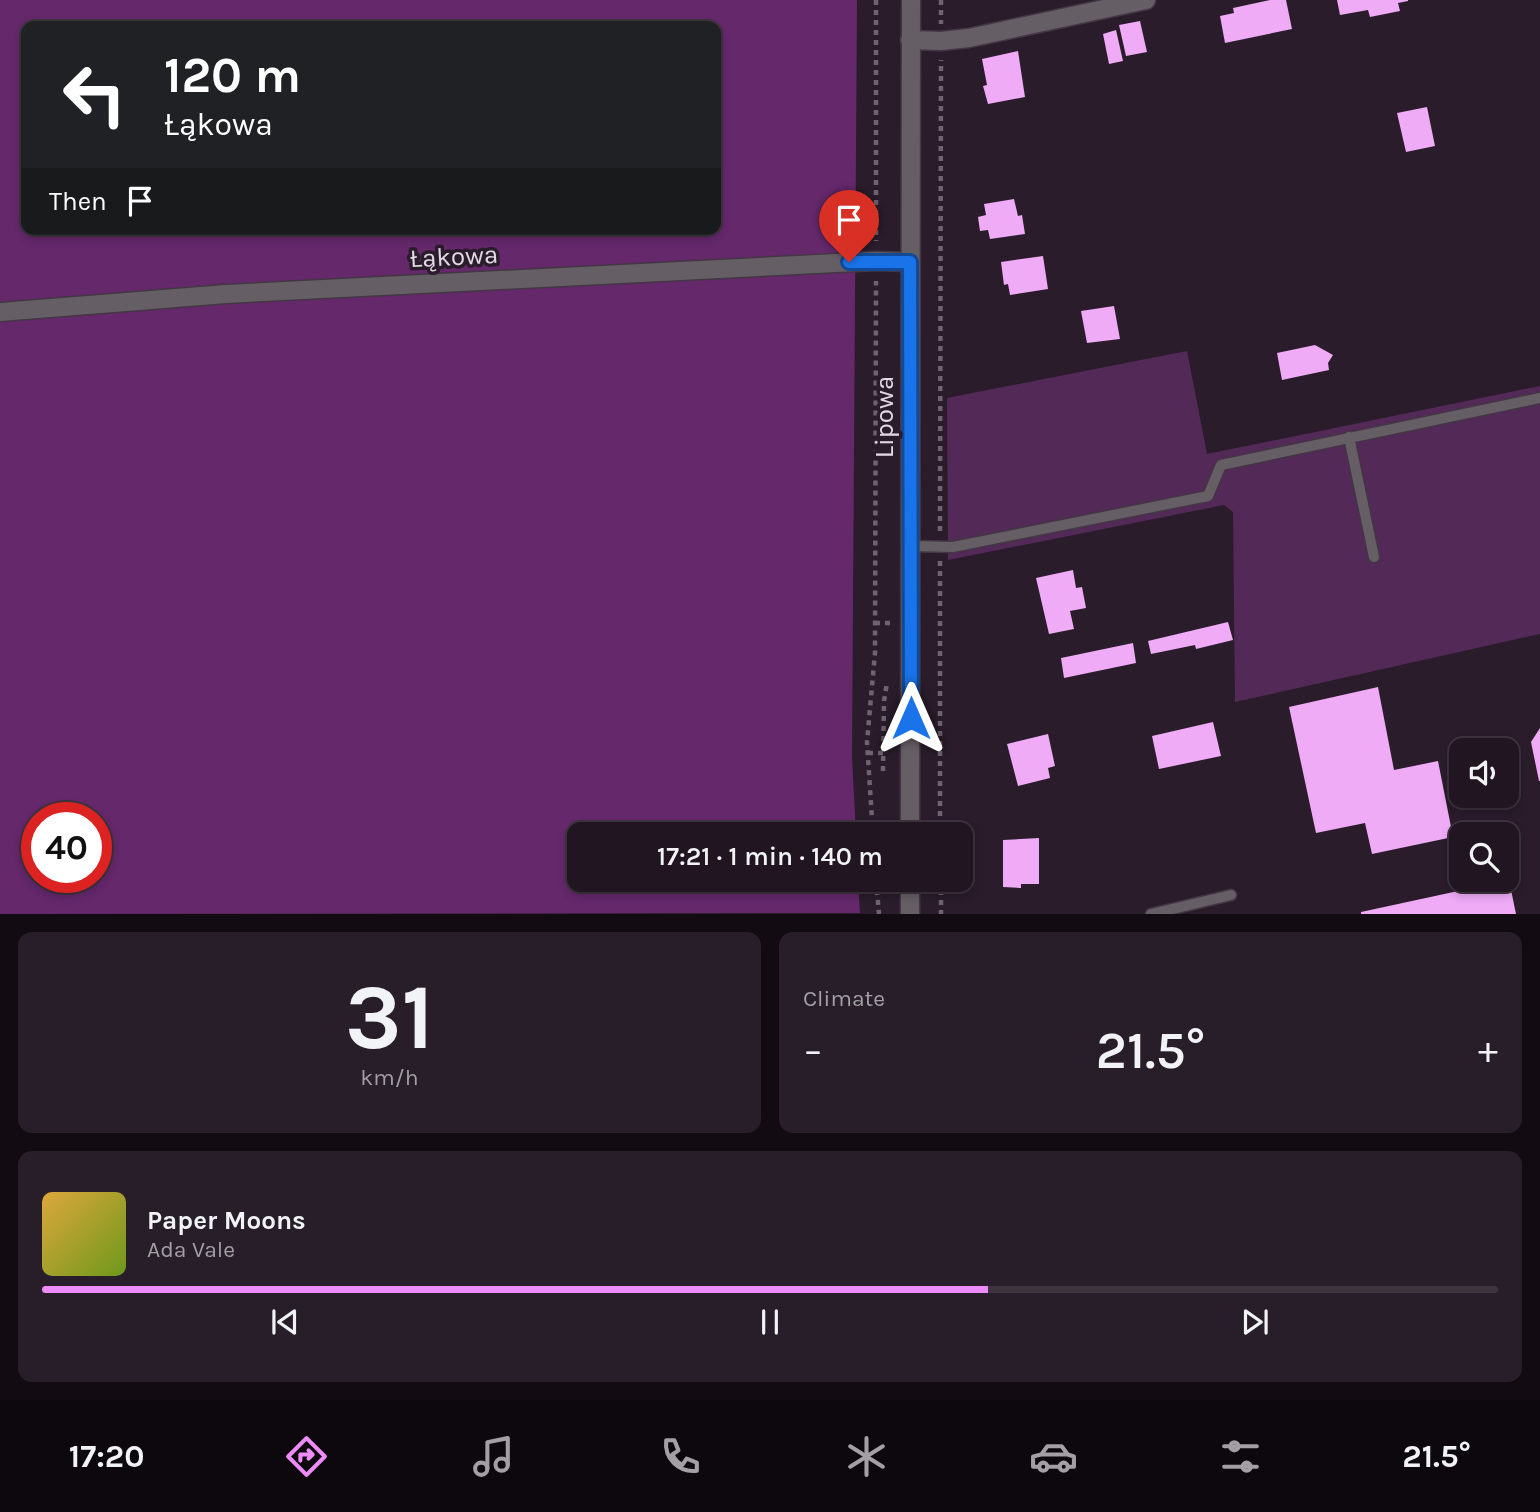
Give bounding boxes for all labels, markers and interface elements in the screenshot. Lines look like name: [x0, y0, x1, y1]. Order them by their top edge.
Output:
text: 120 m: [164, 47, 301, 104]
icon: left: [49, 49, 140, 140]
text: Łąkowa: [164, 106, 273, 143]
icon: arrive: [121, 182, 159, 220]
text: Then: [49, 186, 107, 217]
pin: [819, 190, 879, 262]
icon: arrive: [830, 201, 868, 239]
street label: Łąkowa: [409, 239, 499, 274]
street label: Lipowa: [869, 376, 900, 458]
position arrow: [874, 681, 948, 755]
map controls: [1449, 738, 1519, 892]
button: sound: [1449, 738, 1519, 808]
speed limit sign: 40: [21, 802, 112, 893]
button: search: [1449, 822, 1519, 892]
text: 17:21 · 1 min · 140 m: [657, 841, 883, 872]
text: 31: [345, 965, 434, 1071]
text: Climate: [803, 985, 885, 1012]
text: 21.5°: [1096, 1020, 1205, 1081]
text: −: [803, 1028, 823, 1073]
text: +: [1478, 1028, 1498, 1073]
text: km/h: [360, 1064, 419, 1091]
text: Paper Moons: [147, 1205, 306, 1236]
text: Ada Vale: [147, 1236, 235, 1263]
icon: previous: [266, 1303, 304, 1341]
icon: pause: [751, 1303, 789, 1341]
icon: next: [1236, 1303, 1274, 1341]
icon: directions: [282, 1432, 331, 1481]
icon: music: [469, 1432, 518, 1481]
icon: phone: [656, 1432, 705, 1481]
icon: climate: [842, 1432, 891, 1481]
icon: car: [1029, 1432, 1078, 1481]
icon: filters: [1216, 1432, 1265, 1481]
text: 17:20: [69, 1438, 144, 1475]
text: 21.5°: [1402, 1438, 1471, 1475]

